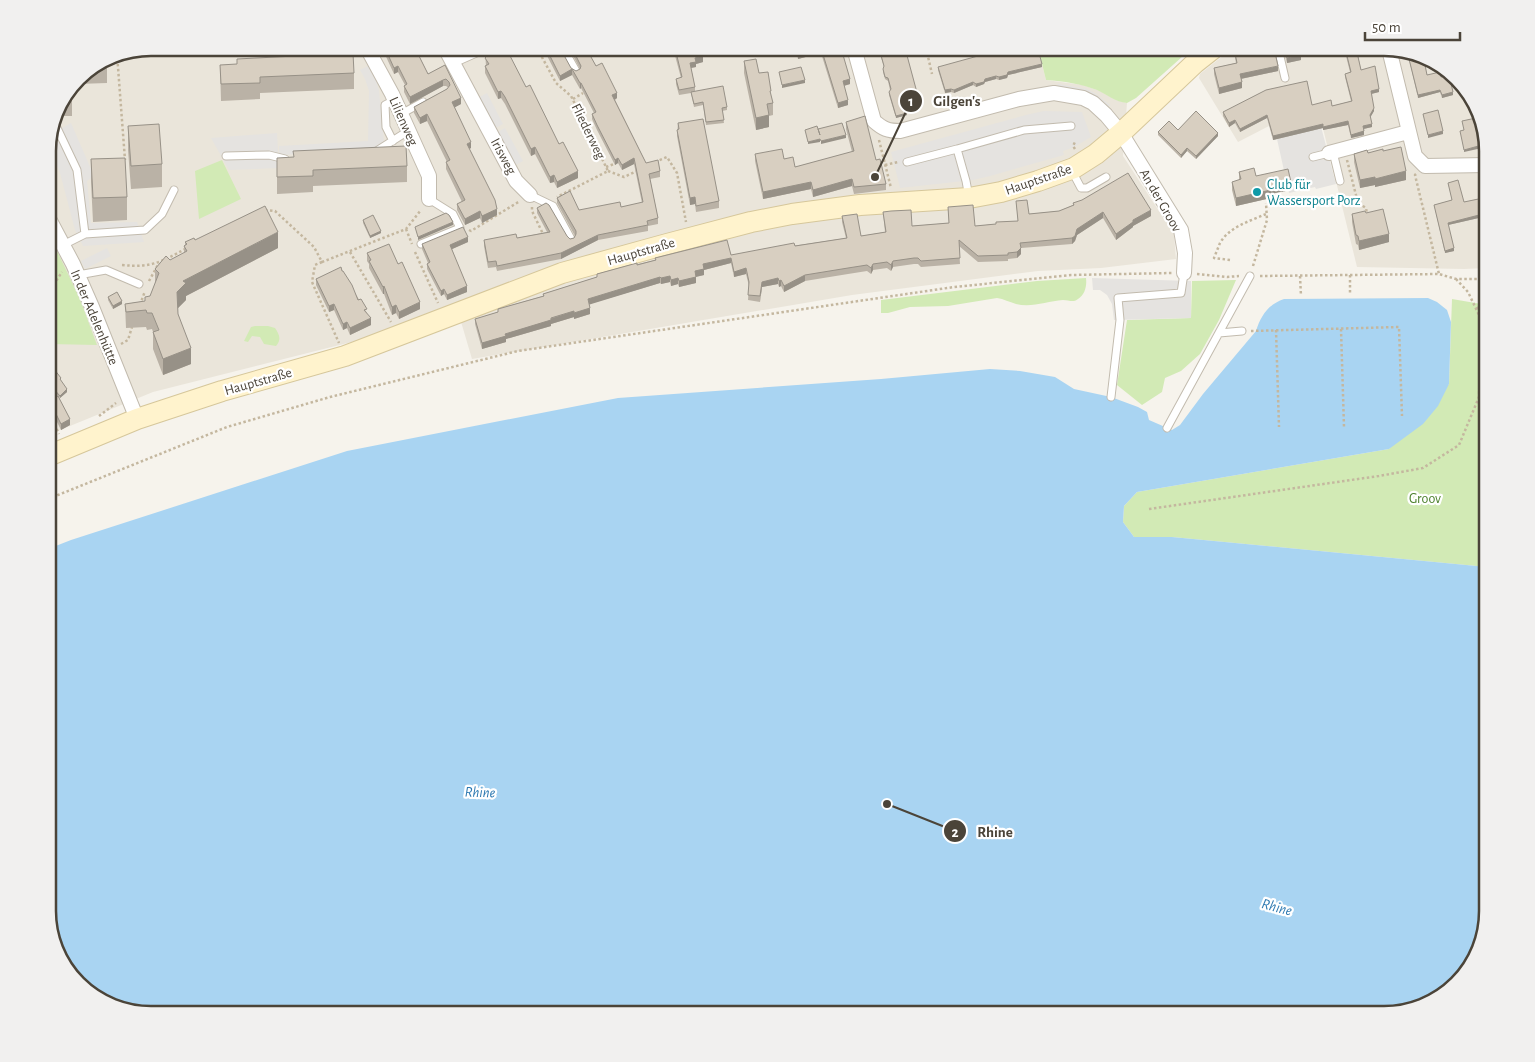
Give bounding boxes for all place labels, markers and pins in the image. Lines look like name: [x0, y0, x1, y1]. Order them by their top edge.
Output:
callout: Gilgen's: [898, 86, 990, 116]
place label: Club für Wassersport Porz: [1267, 178, 1361, 208]
marker: Club für Wassersport Porz: [1251, 186, 1263, 198]
callout: Rhine: [942, 816, 1023, 846]

